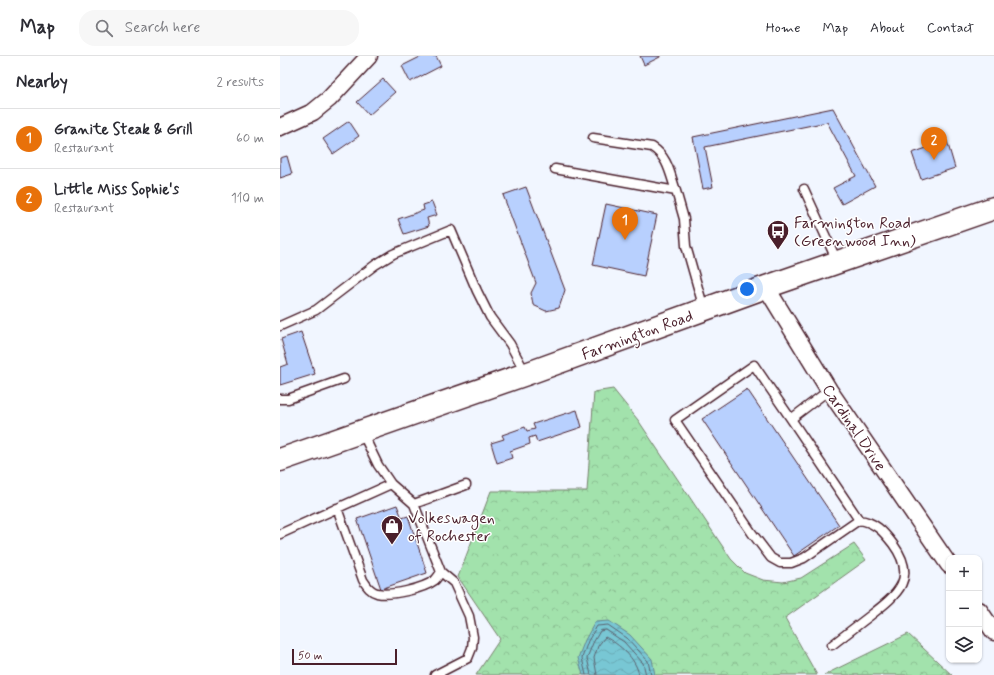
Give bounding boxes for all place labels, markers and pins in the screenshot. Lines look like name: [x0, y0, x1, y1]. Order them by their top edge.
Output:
pin: 2: [921, 127, 947, 160]
pin: 1: [612, 207, 638, 240]
place label: Farmington Road (Greenwood Inn): [794, 213, 916, 252]
bus stop icon: Farmington Road (Greenwood Inn): [765, 218, 791, 251]
place label: Volkeswagen of Rochester: [408, 508, 495, 547]
shop icon: Volkeswagen of Rochester: [379, 513, 405, 546]

